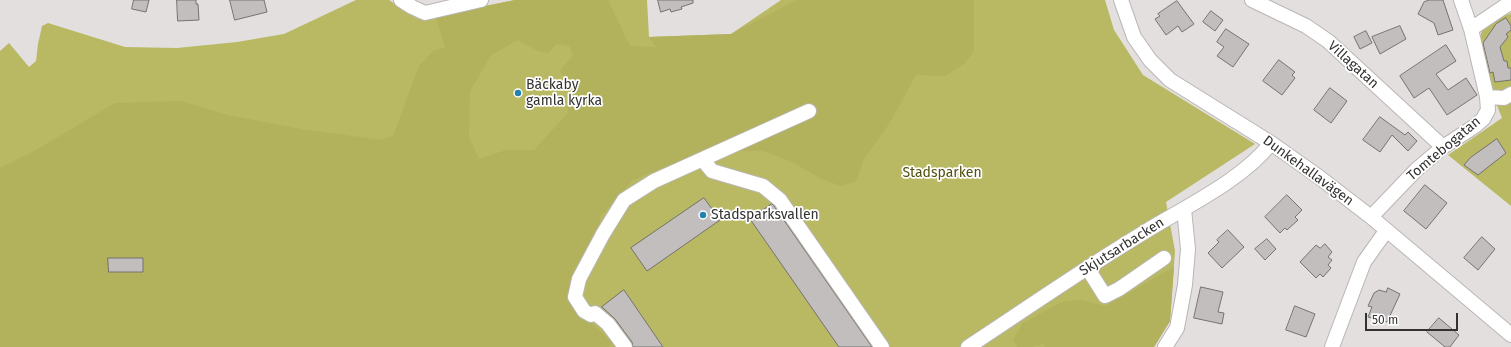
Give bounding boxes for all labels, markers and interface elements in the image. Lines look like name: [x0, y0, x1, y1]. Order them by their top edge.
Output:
street label: Villagatan: [1324, 38, 1382, 92]
place label: Bäckaby gamla kyrka: [526, 77, 602, 110]
marker: Bäckaby gamla kyrka: [513, 88, 523, 98]
street label: Tomtebogatan: [1404, 113, 1484, 185]
street label: Dunkehallavägen: [1259, 132, 1357, 210]
park label: Stadsparken: [902, 165, 982, 181]
place label: Stadsparksvallen: [711, 207, 819, 223]
marker: Stadsparksvallen: [698, 210, 708, 220]
street label: Skjutsarbacken: [1077, 214, 1167, 280]
scale bar: [1367, 305, 1460, 331]
text: 50 m: [1372, 313, 1398, 327]

